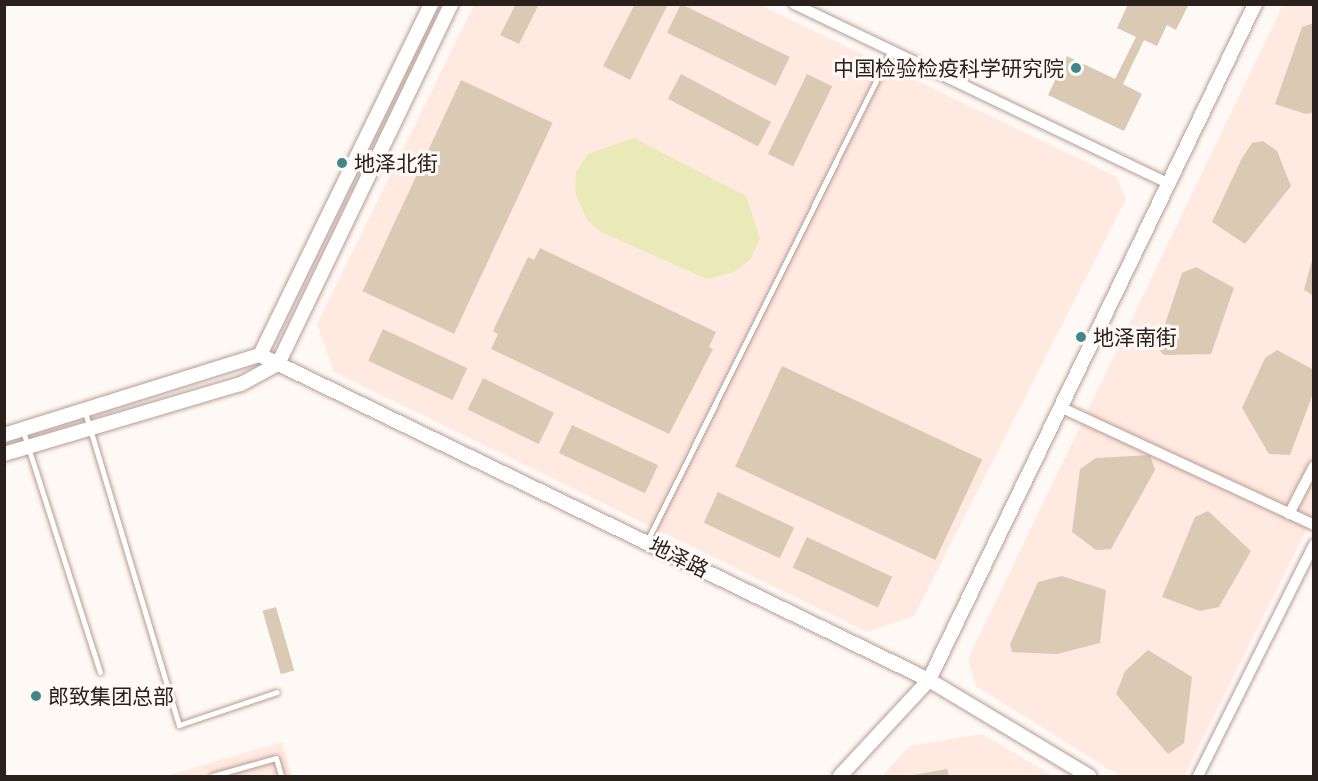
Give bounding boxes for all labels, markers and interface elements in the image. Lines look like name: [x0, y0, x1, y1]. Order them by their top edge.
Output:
place label: 中国检验检疫科学研究院: [833, 55, 1064, 81]
marker: 中国检验检疫科学研究院: [1069, 61, 1083, 75]
place label: 地泽北街: [354, 150, 438, 176]
marker: 地泽北街: [335, 156, 349, 170]
place label: 地泽南街: [1093, 324, 1177, 350]
marker: 地泽南街: [1074, 330, 1088, 344]
street label: 地泽路: [645, 532, 713, 582]
place label: 郎致集团总部: [48, 683, 174, 709]
marker: 郎致集团总部: [29, 689, 43, 703]

